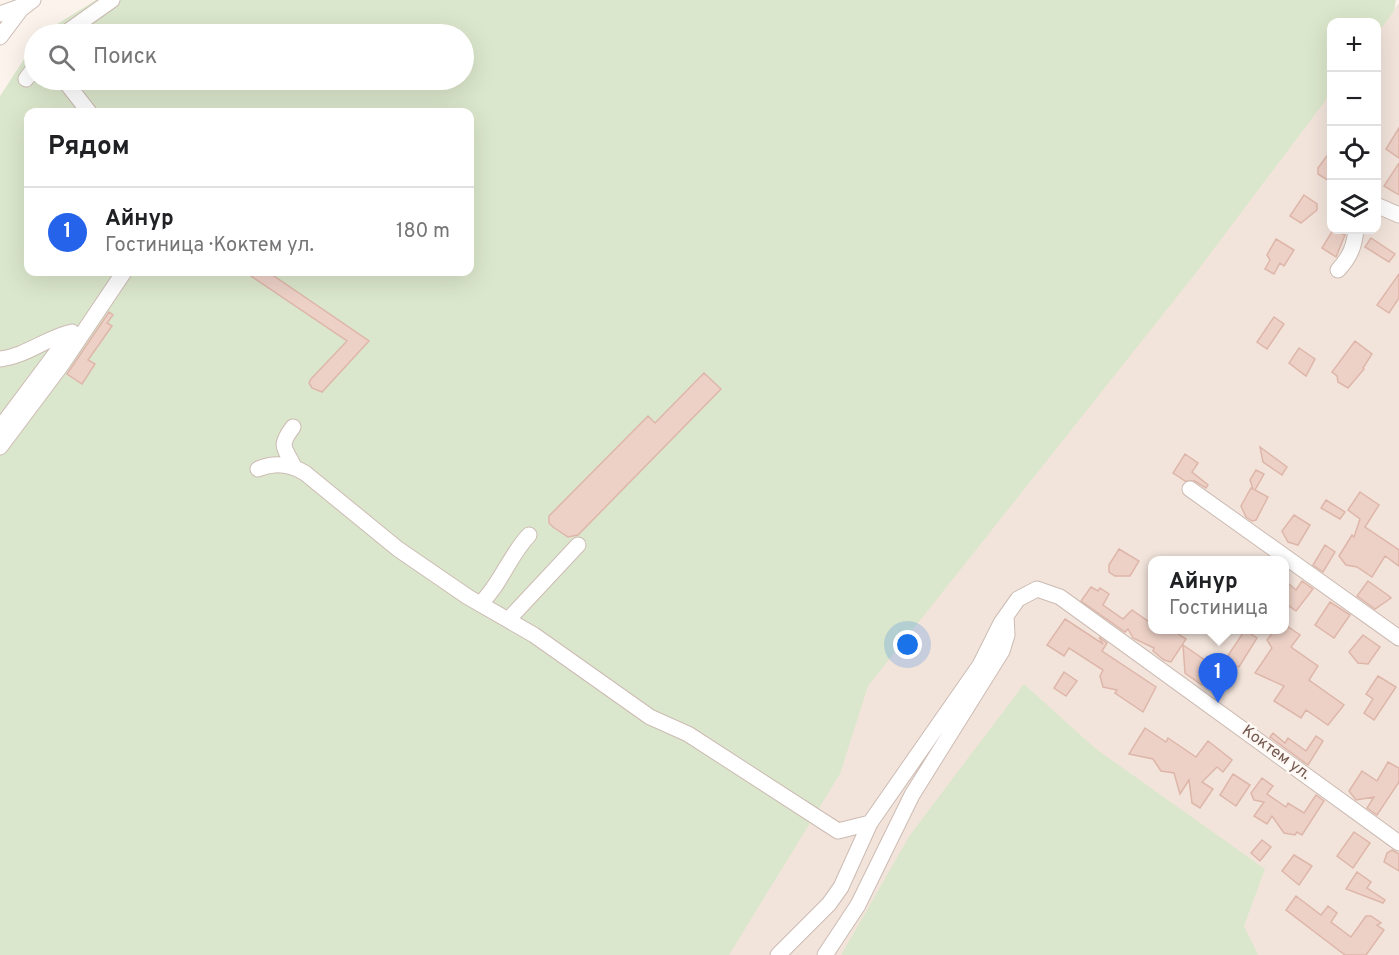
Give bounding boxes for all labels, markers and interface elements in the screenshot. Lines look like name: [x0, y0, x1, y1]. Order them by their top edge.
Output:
map controls: [1327, 18, 1381, 234]
button: +: [1327, 18, 1381, 72]
search box: [24, 24, 474, 90]
icon: search: [45, 41, 78, 74]
text: Поиск: [93, 44, 157, 71]
button: −: [1327, 72, 1381, 126]
button: locate: [1327, 126, 1381, 180]
text: Рядом: [48, 131, 130, 164]
button: layers: [1327, 180, 1381, 234]
text: Айнур: [105, 206, 174, 233]
text: 1: [64, 219, 72, 245]
text: 180 m: [396, 219, 450, 245]
text: Гостиница · Коктем ул.: [105, 233, 314, 259]
popup: [1148, 556, 1289, 634]
text: Айнур: [1169, 569, 1238, 596]
text: Гостиница: [1169, 596, 1268, 622]
your location: [893, 630, 922, 659]
pin: 1: [1198, 654, 1238, 703]
street label: Коктем ул.: [1238, 721, 1314, 785]

